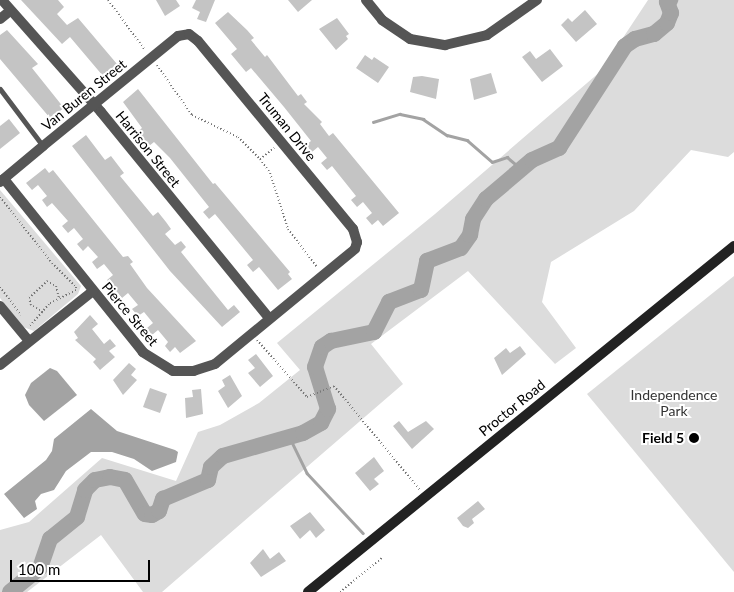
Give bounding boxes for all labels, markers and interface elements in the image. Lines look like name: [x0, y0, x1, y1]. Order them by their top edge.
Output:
street label: Van Buren Street: [38, 56, 130, 134]
street label: Truman Drive: [254, 90, 320, 164]
street label: Harrison Street: [112, 107, 184, 191]
street label: Pierce Street: [98, 279, 162, 349]
street label: Proctor Road: [475, 376, 549, 440]
park label: Independence Park: [631, 387, 717, 420]
place label: Field 5: [642, 430, 684, 446]
marker: Field 5: [688, 432, 700, 444]
scale bar: [12, 550, 152, 582]
text: 100 m: [18, 560, 60, 578]

